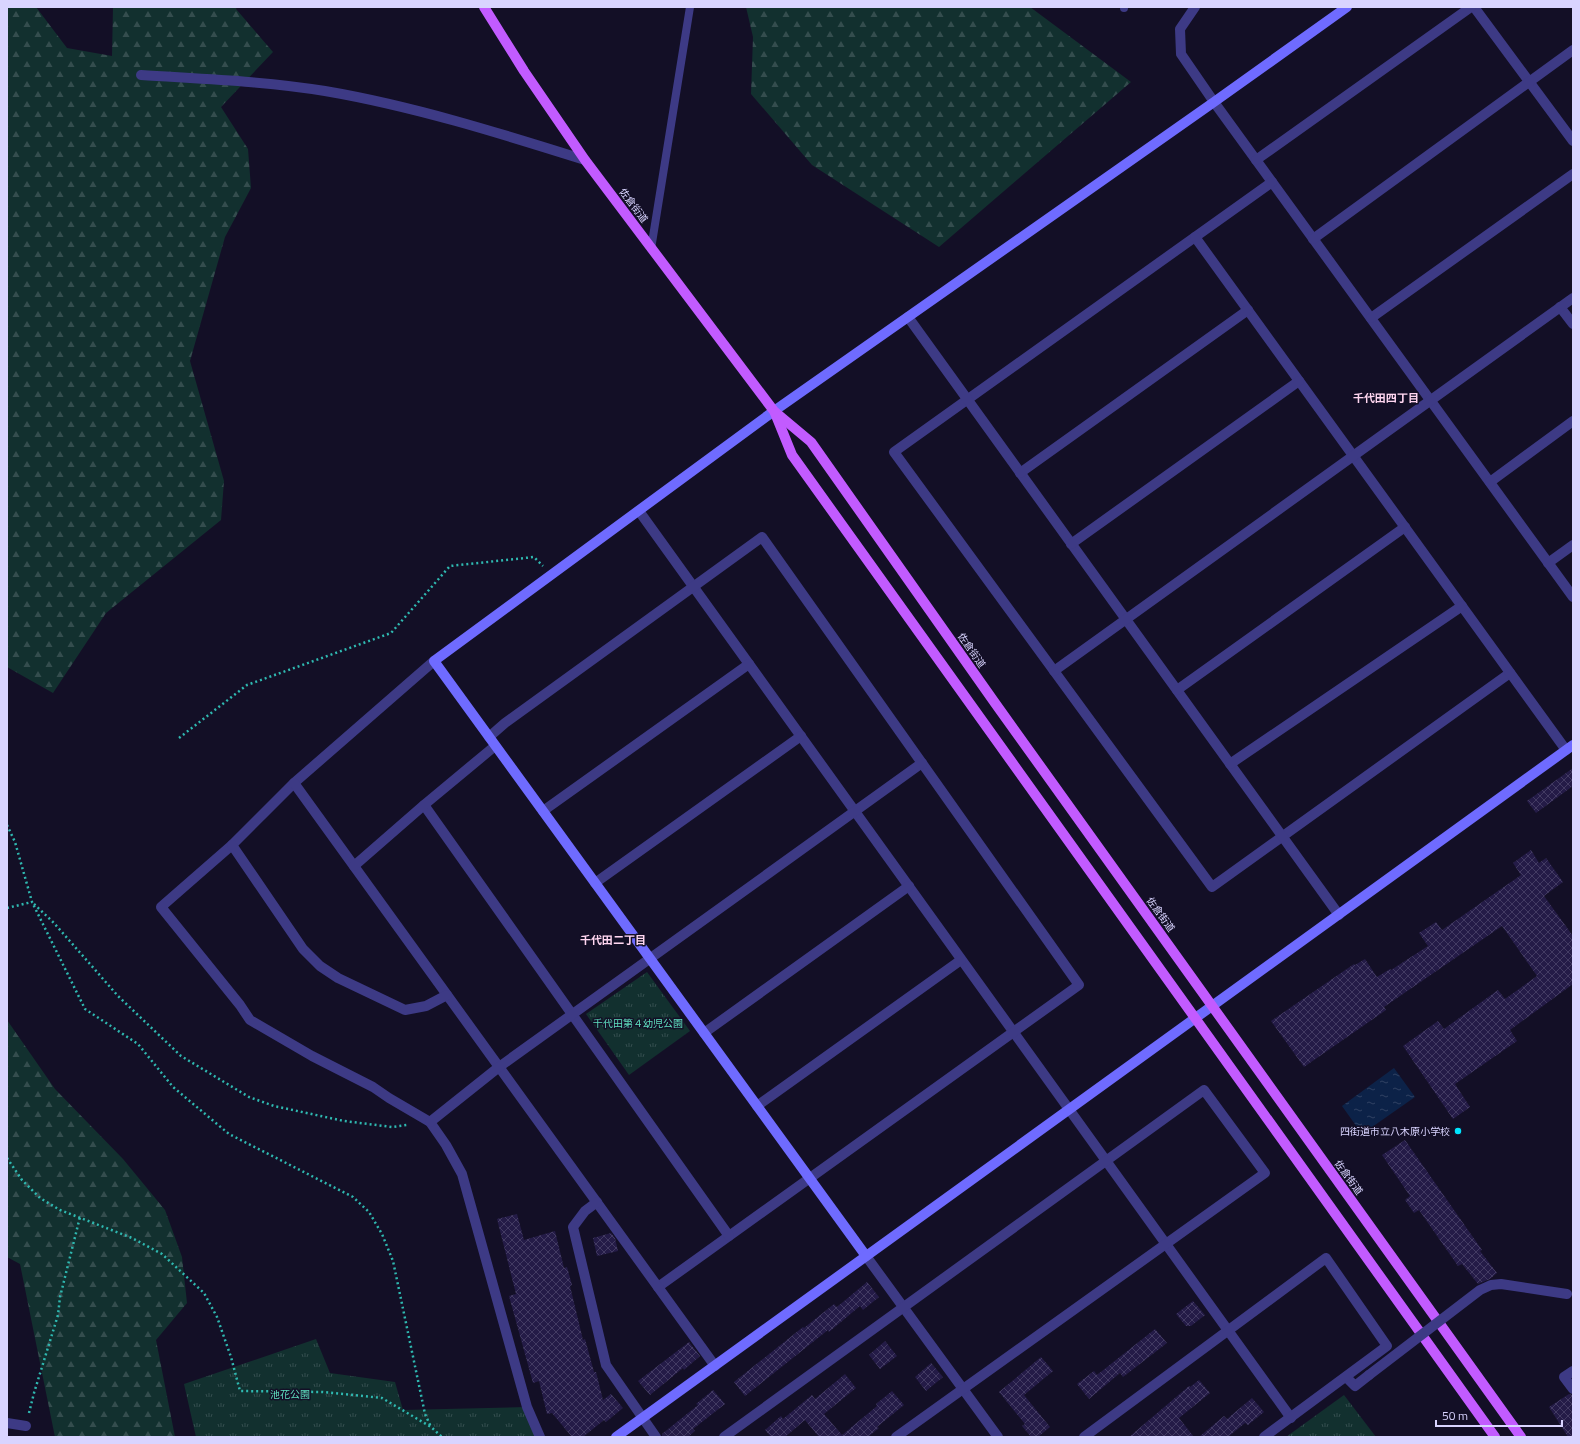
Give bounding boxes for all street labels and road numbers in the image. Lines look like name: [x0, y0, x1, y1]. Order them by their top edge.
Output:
street label: 佐倉街道: [616, 185, 652, 226]
street label: 佐倉街道: [954, 630, 989, 671]
street label: 佐倉街道: [1143, 894, 1178, 935]
street label: 佐倉街道: [1331, 1157, 1366, 1198]

